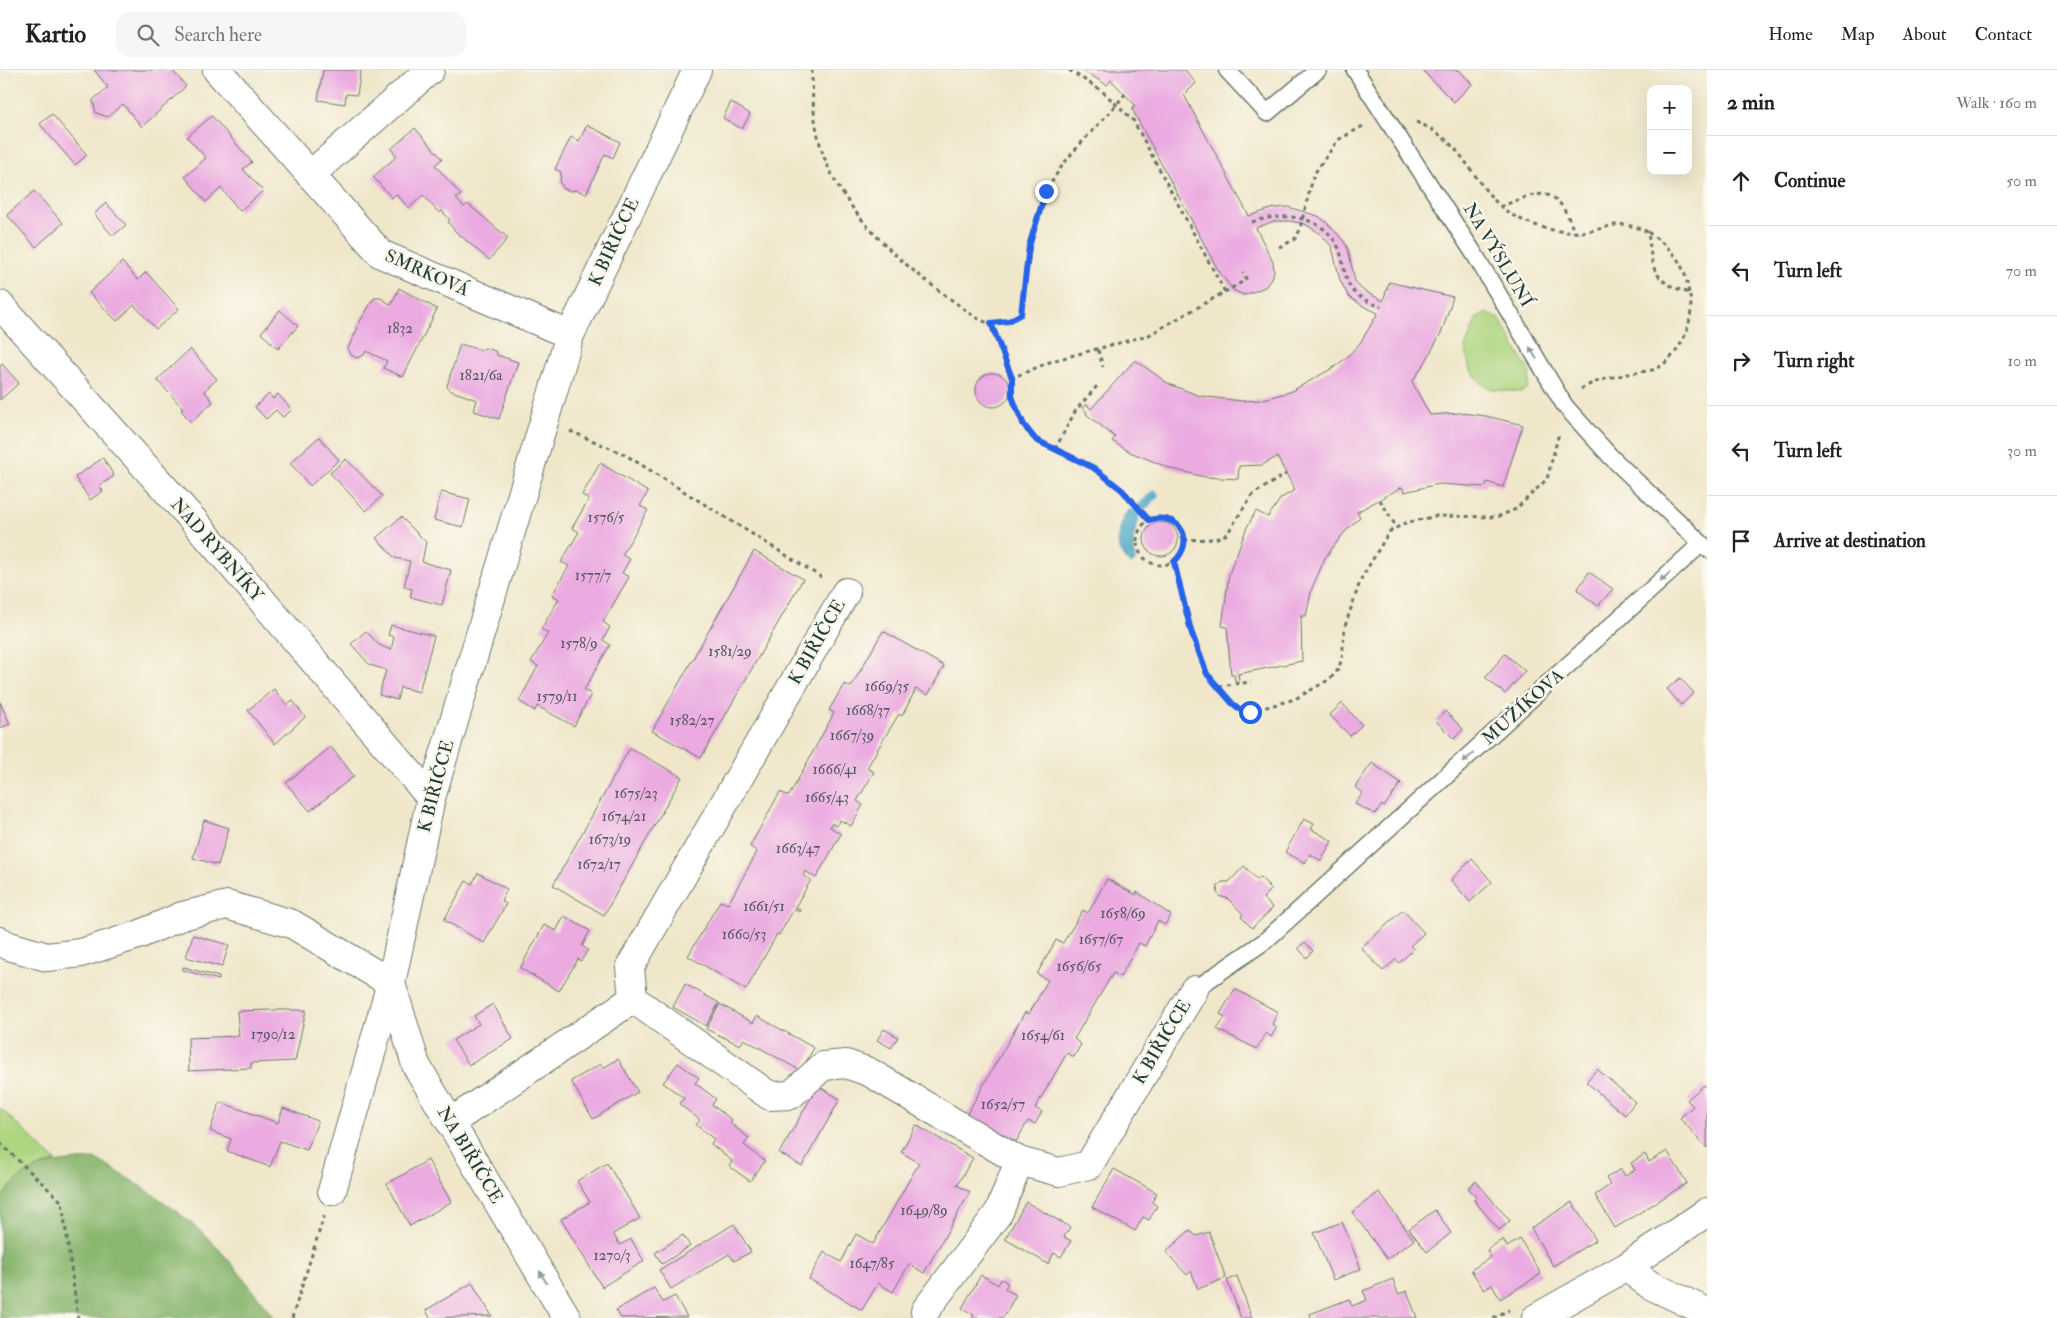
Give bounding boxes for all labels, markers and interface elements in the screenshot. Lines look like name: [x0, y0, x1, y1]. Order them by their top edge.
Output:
search box: [116, 12, 466, 57]
text: Kartio: [25, 19, 86, 50]
icon: search: [134, 21, 162, 49]
text: Search here: [174, 23, 262, 47]
text: Home: [1768, 23, 1813, 46]
text: Map: [1841, 23, 1875, 46]
text: About: [1903, 23, 1947, 46]
text: Contact: [1975, 23, 2032, 46]
map controls: [1647, 85, 1692, 175]
button: +: [1647, 85, 1692, 130]
text: 2 min: [1727, 89, 1775, 116]
text: Walk · 160 m: [1956, 93, 2037, 113]
button: −: [1647, 130, 1692, 175]
icon: ahead: [1727, 167, 1755, 195]
text: Continue: [1774, 169, 1845, 193]
text: 50 m: [2006, 171, 2037, 191]
route end: [1035, 180, 1058, 203]
street label: K BIŘIČCE: [583, 194, 644, 290]
street label: NA VÝSLUNÍ: [1458, 199, 1539, 312]
street label: SMRKOVÁ: [381, 244, 473, 302]
icon: left: [1727, 257, 1755, 285]
text: Turn left: [1774, 259, 1842, 283]
text: 70 m: [2006, 261, 2037, 281]
house number: 1832: [387, 319, 413, 338]
one-way arrow: [1529, 345, 1537, 360]
icon: right: [1727, 347, 1755, 375]
text: Turn right: [1774, 349, 1854, 373]
text: 10 m: [2007, 351, 2037, 371]
house number: 1821/6a: [460, 366, 503, 385]
icon: left: [1727, 437, 1755, 465]
text: Turn left: [1774, 439, 1842, 463]
text: 30 m: [2007, 441, 2037, 461]
street label: NAD RYBNÍKY: [166, 493, 269, 607]
house number: 1576/5: [588, 508, 625, 527]
icon: arrive: [1727, 527, 1755, 555]
text: Arrive at destination: [1774, 529, 1926, 553]
house number: 1577/7: [575, 566, 611, 585]
one-way arrow: [1659, 571, 1671, 583]
street label: K BIŘIČCE: [782, 595, 851, 689]
house number: 1578/9: [560, 634, 598, 653]
house number: 1581/29: [708, 642, 752, 661]
street label: MUŽÍKOVA: [1476, 663, 1569, 750]
house number: 1669/35: [865, 677, 910, 696]
house number: 1579/11: [536, 687, 578, 706]
house number: 1668/37: [846, 701, 890, 720]
route start: [1239, 701, 1262, 724]
house number: 1582/27: [670, 711, 715, 730]
house number: 1667/39: [830, 726, 874, 745]
street label: K BIŘIČCE: [412, 737, 459, 835]
one-way arrow: [1461, 752, 1474, 763]
house number: 1666/41: [813, 760, 857, 779]
house number: 1675/23: [614, 784, 658, 803]
house number: 1665/43: [805, 788, 849, 807]
house number: 1674/21: [602, 807, 646, 826]
house number: 1673/19: [589, 830, 631, 849]
house number: 1663/47: [776, 839, 820, 858]
house number: 1672/17: [577, 855, 621, 874]
house number: 1661/51: [743, 897, 785, 916]
house number: 1658/69: [1100, 904, 1146, 923]
house number: 1660/53: [722, 925, 766, 944]
house number: 1657/67: [1079, 930, 1123, 949]
house number: 1656/65: [1057, 957, 1102, 976]
street label: K BIŘIČCE: [1127, 995, 1196, 1089]
house number: 1790/12: [251, 1025, 296, 1044]
house number: 1654/61: [1021, 1026, 1065, 1045]
house number: 1652/57: [981, 1095, 1025, 1114]
street label: NA BIŘIČCE: [432, 1102, 509, 1208]
house number: 1649/89: [900, 1201, 948, 1220]
house number: 1270/3: [593, 1246, 631, 1265]
house number: 1647/85: [849, 1254, 895, 1273]
one-way arrow: [539, 1271, 548, 1284]

